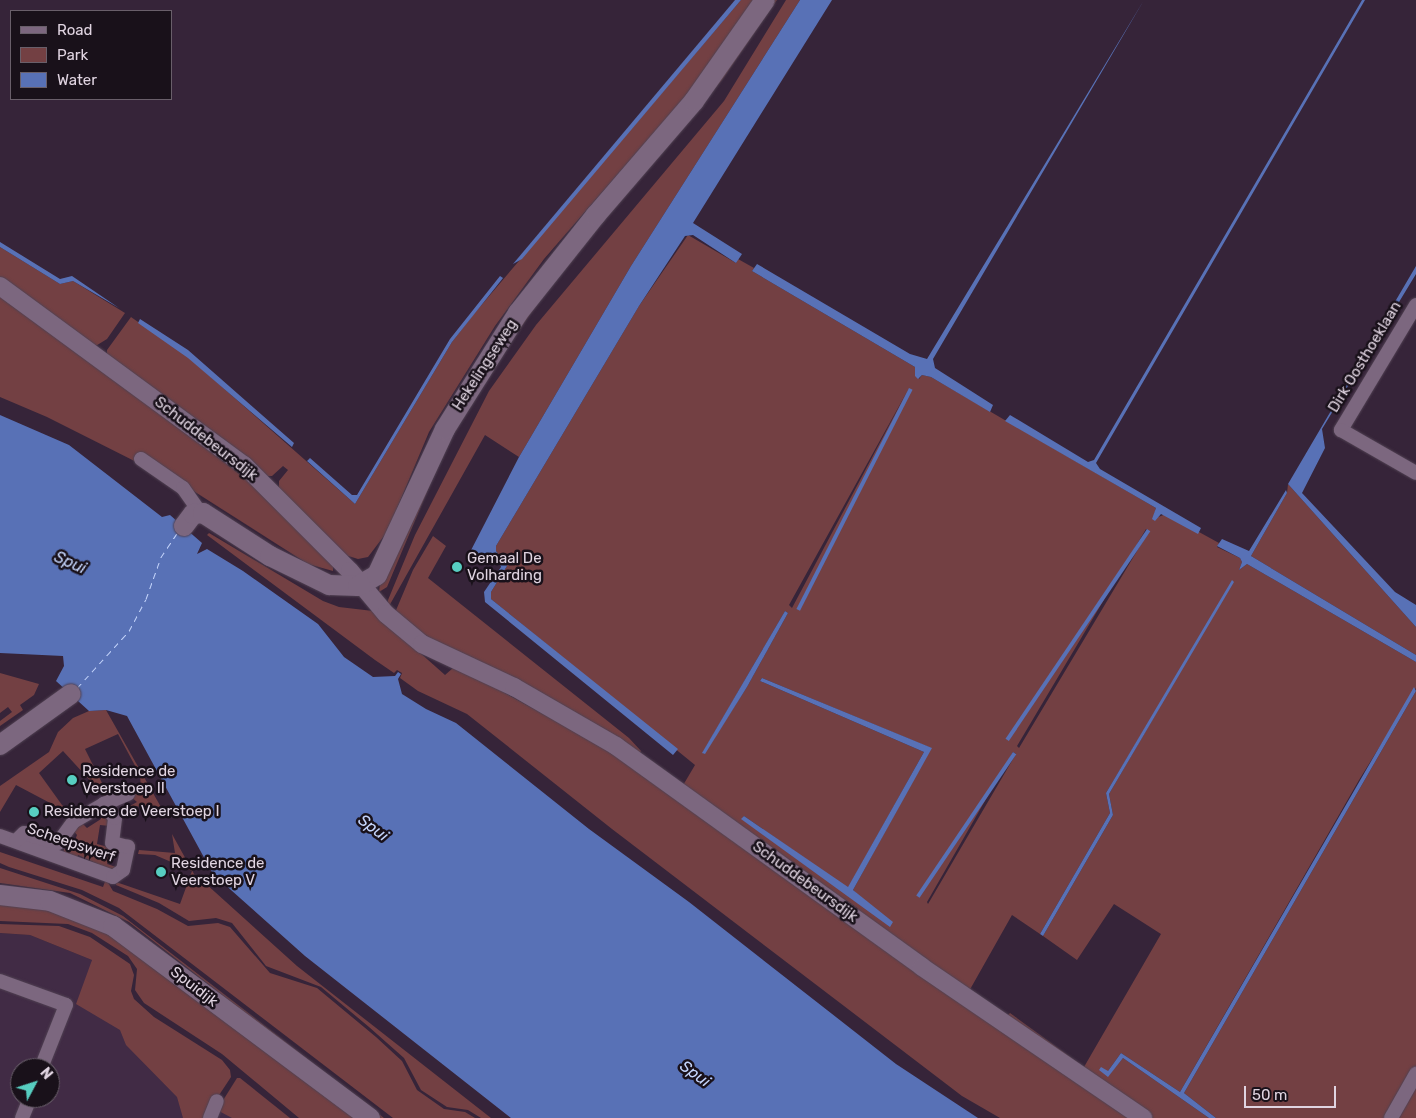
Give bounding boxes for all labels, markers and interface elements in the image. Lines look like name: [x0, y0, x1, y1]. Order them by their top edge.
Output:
legend: [10, 10, 172, 100]
text: Road: [57, 21, 93, 39]
text: Park: [57, 46, 88, 64]
text: Water: [57, 71, 97, 89]
street label: Dirk Oosthoeklaan: [1325, 298, 1405, 416]
street label: Hekelingseweg: [449, 316, 521, 414]
street label: Schuddebeursdijk: [151, 393, 261, 485]
water label: Spui: [51, 548, 89, 578]
place label: Gemaal De Volharding: [467, 549, 542, 584]
marker: Gemaal De Volharding: [451, 561, 463, 573]
place label: Residence de Veerstoep II: [82, 762, 176, 797]
marker: Residence de Veerstoep II: [66, 774, 78, 786]
place label: Residence de Veerstoep I: [44, 803, 220, 821]
marker: Residence de Veerstoep I: [28, 806, 40, 818]
water label: Spui: [354, 810, 392, 846]
street label: Scheepswerf: [25, 820, 117, 866]
street label: Schuddebeursdijk: [749, 838, 861, 926]
place label: Residence de Veerstoep V: [171, 854, 265, 889]
marker: Residence de Veerstoep V: [155, 866, 167, 878]
street label: Spuidijk: [167, 963, 221, 1011]
water label: Spui: [676, 1057, 714, 1091]
north arrow: [10, 1058, 60, 1108]
text: N: [36, 1064, 56, 1083]
scale bar: [1246, 1076, 1338, 1108]
text: 50 m: [1252, 1086, 1287, 1104]

